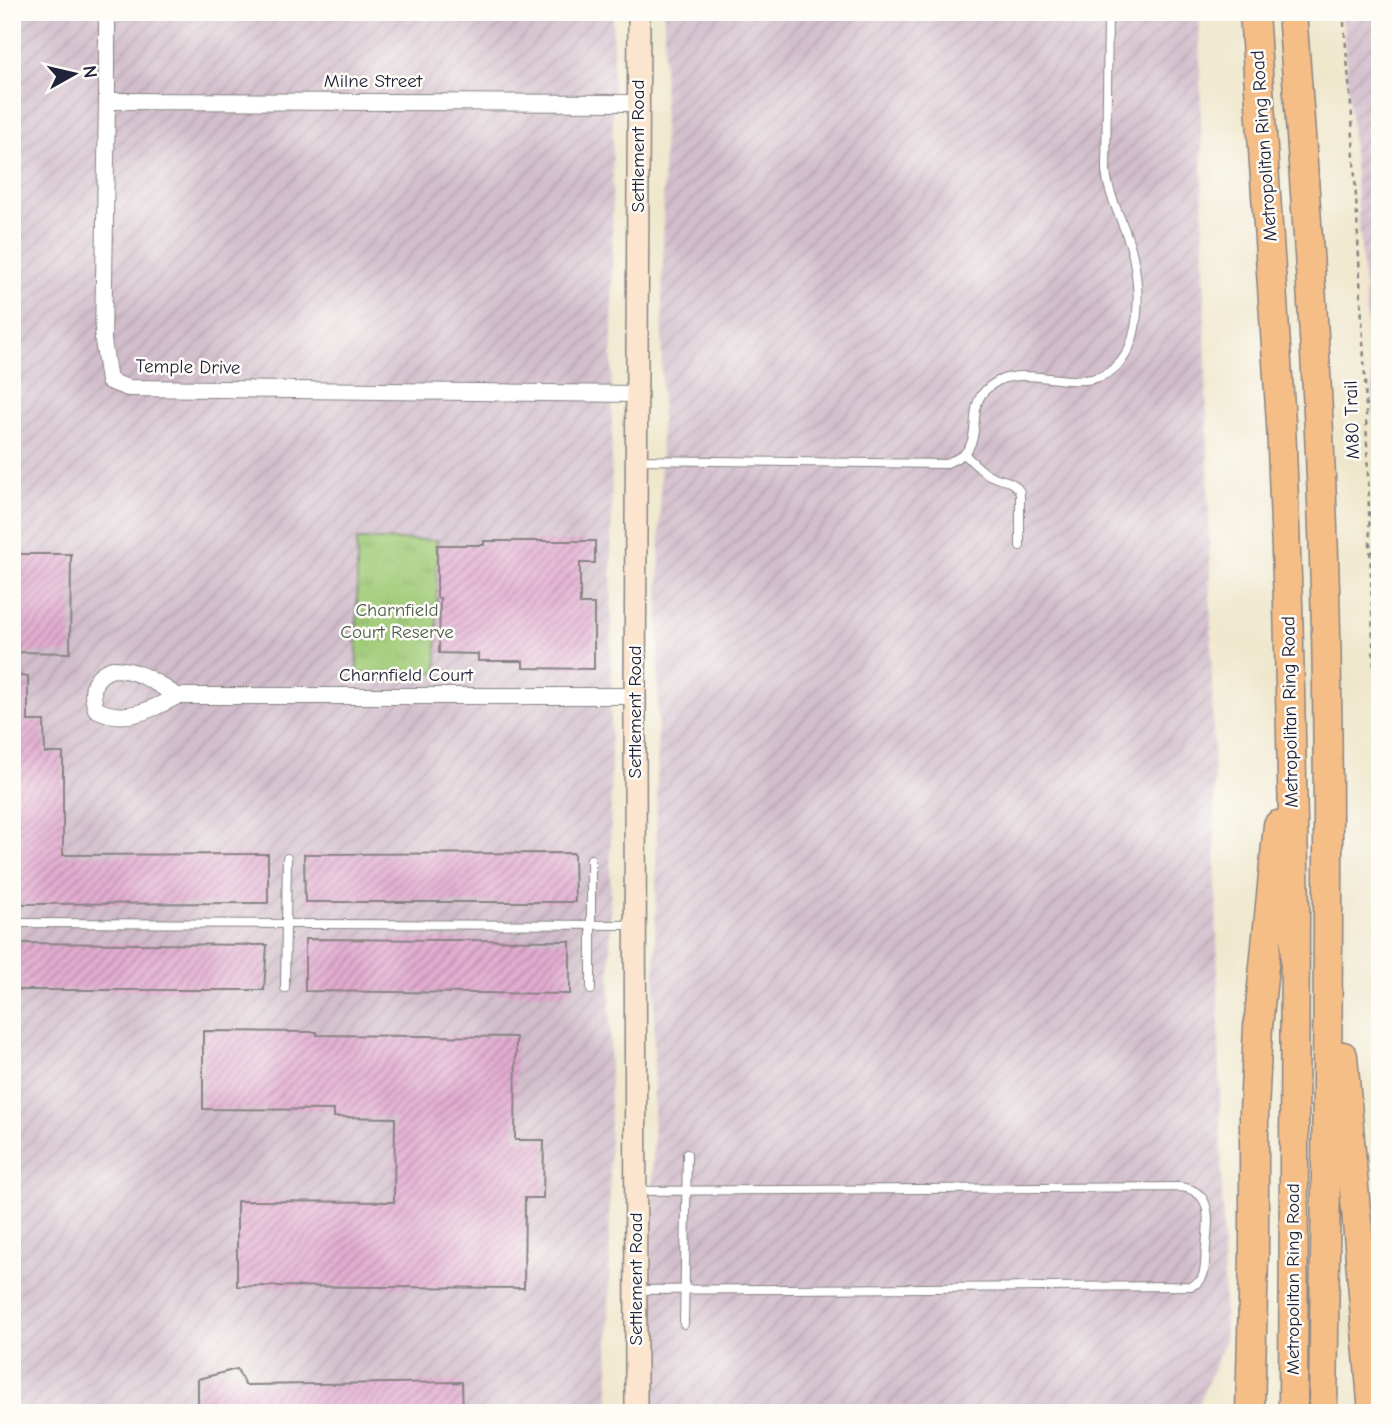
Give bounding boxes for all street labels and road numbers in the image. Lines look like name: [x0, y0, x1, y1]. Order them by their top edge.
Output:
street label: Metropolitan Ring Road: [1246, 50, 1282, 242]
street label: Milne Street: [324, 70, 423, 92]
street label: Settlement Road: [627, 79, 649, 213]
street label: Temple Drive: [135, 355, 241, 379]
street label: M80 Trail: [1340, 380, 1364, 460]
street label: Metropolitan Ring Road: [1277, 616, 1303, 808]
street label: Settlement Road: [624, 645, 646, 779]
street label: Charnfield Court: [339, 664, 473, 686]
street label: Metropolitan Ring Road: [1282, 1183, 1304, 1375]
street label: Settlement Road: [625, 1212, 647, 1346]

